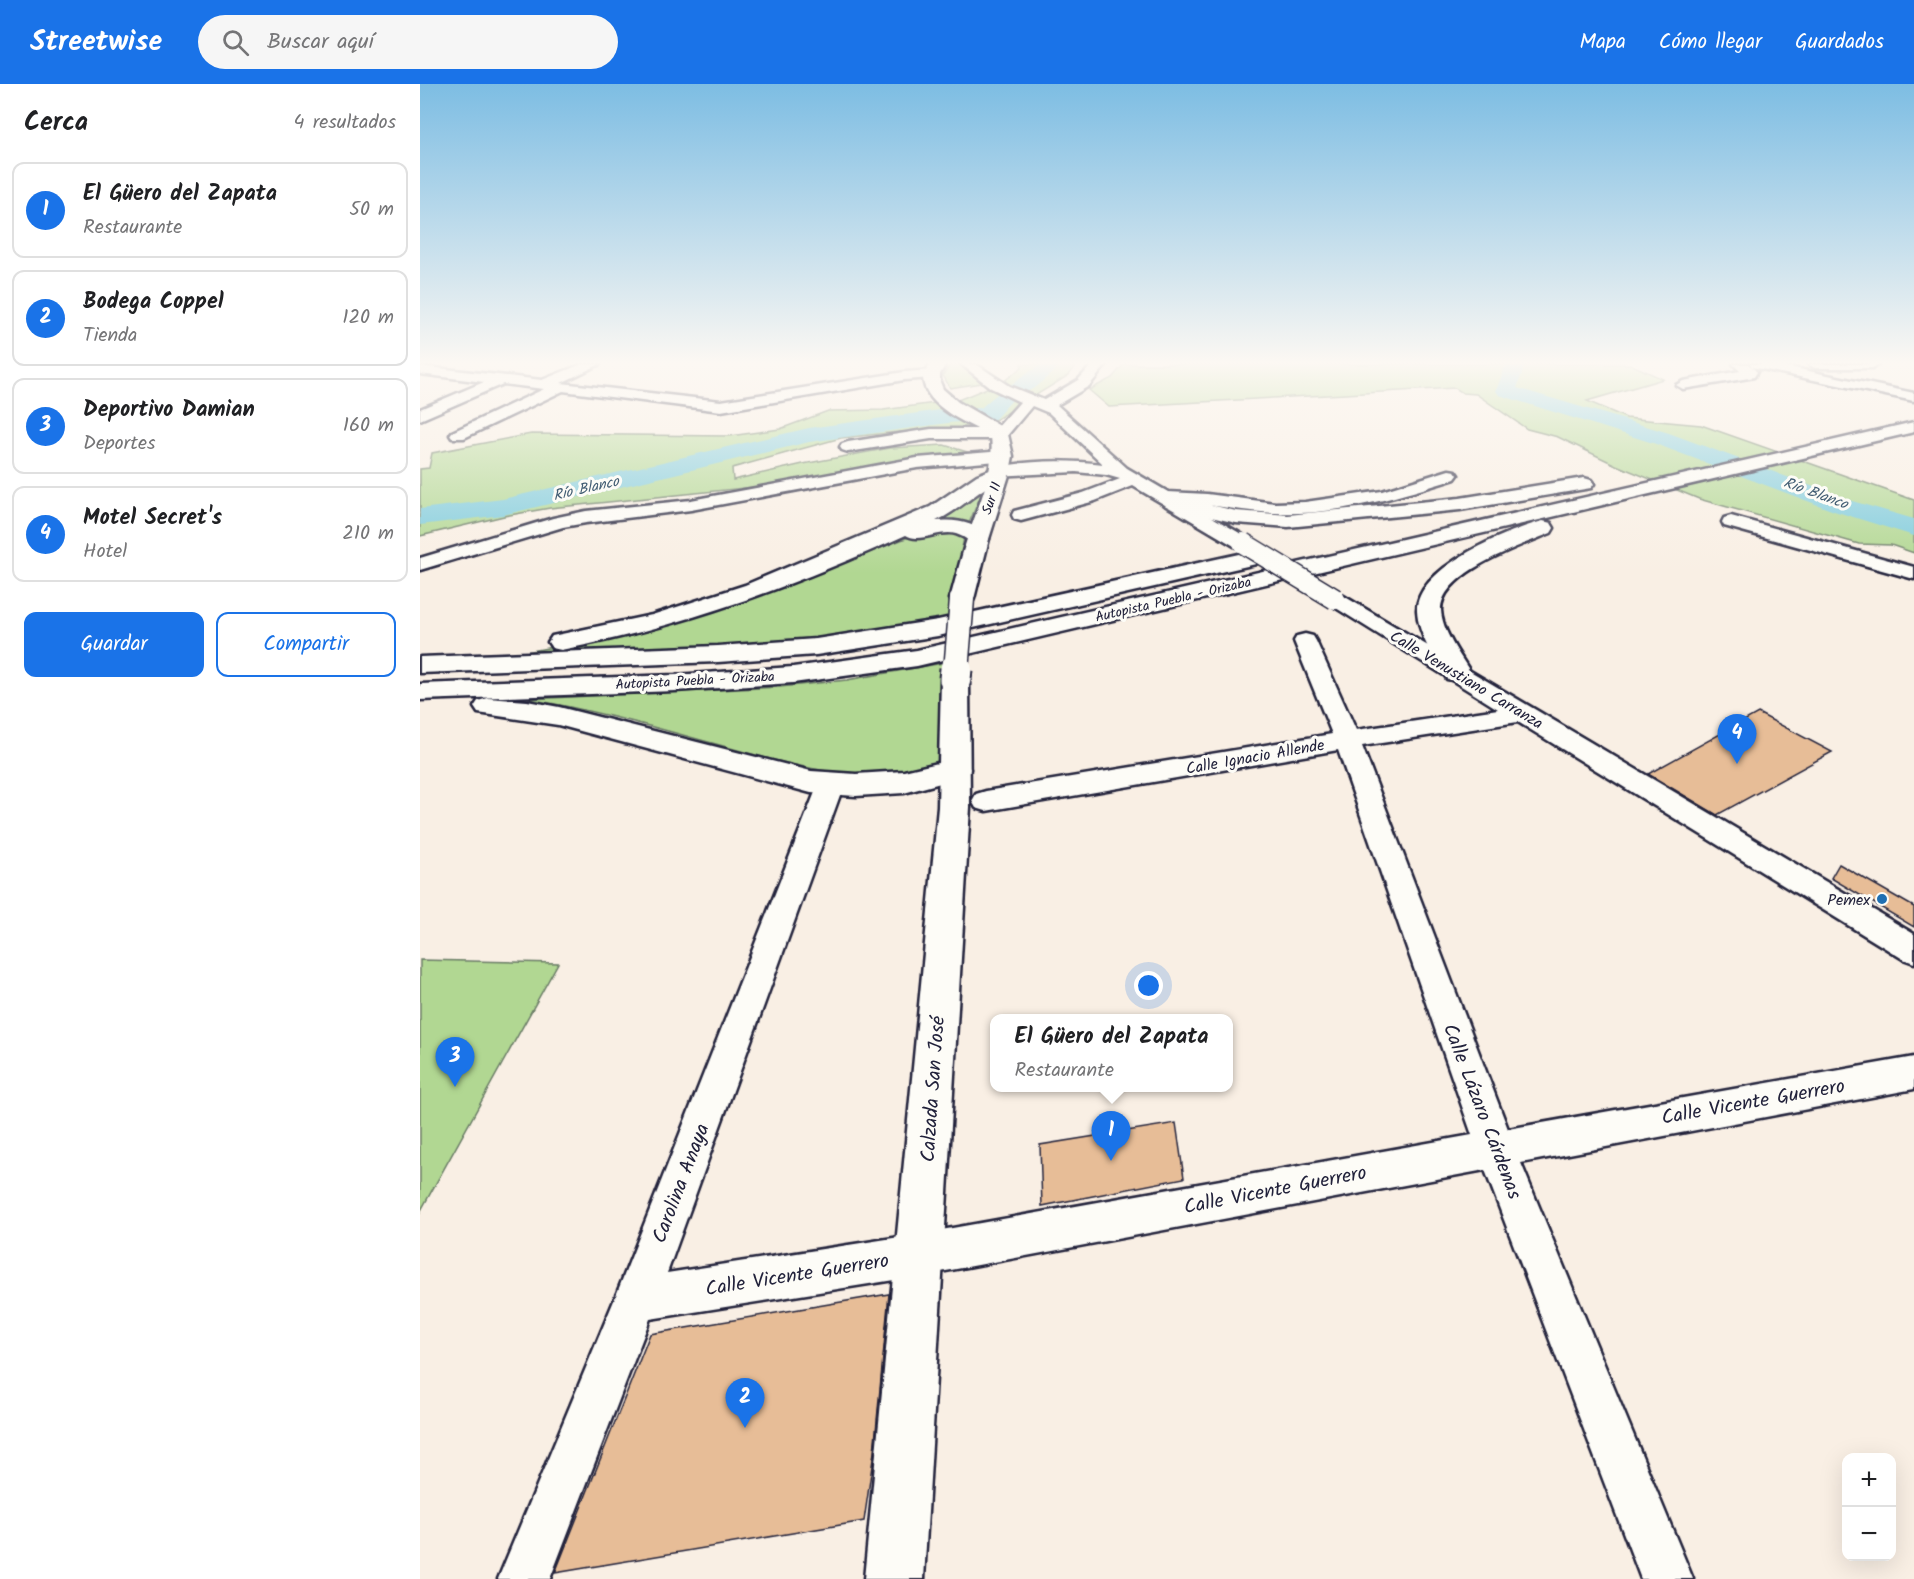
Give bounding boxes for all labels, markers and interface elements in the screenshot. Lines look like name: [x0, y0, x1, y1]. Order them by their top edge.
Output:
search box: [198, 15, 618, 69]
text: Streetwise: [30, 20, 162, 65]
text: Buscar aquí: [267, 25, 374, 60]
icon: search: [219, 26, 252, 59]
text: Mapa: [1579, 26, 1626, 59]
text: Cómo llegar: [1659, 26, 1762, 59]
text: Guardados: [1795, 26, 1884, 59]
text: Cerca: [24, 102, 88, 144]
text: 4 resultados: [294, 107, 396, 139]
text: El Güero del Zapata: [83, 177, 277, 212]
text: 1: [42, 194, 49, 226]
text: 50 m: [349, 194, 394, 226]
text: Restaurante: [83, 212, 182, 244]
text: Bodega Coppel: [83, 285, 224, 320]
text: 2: [40, 302, 51, 334]
text: 120 m: [342, 302, 394, 334]
text: Tienda: [83, 320, 137, 352]
text: Deportivo Damian: [83, 393, 255, 428]
text: 3: [40, 410, 51, 442]
text: 160 m: [343, 410, 394, 442]
text: Deportes: [83, 428, 155, 460]
water label: Río Blanco: [551, 469, 623, 508]
water label: Río Blanco: [1780, 471, 1852, 517]
street label: Sur 11: [976, 479, 1008, 518]
text: Motel Secret's: [83, 501, 222, 536]
text: 4: [40, 518, 51, 550]
text: 210 m: [342, 518, 394, 550]
text: Hotel: [83, 536, 127, 568]
street label: Autopista Puebla - Orizaba: [1093, 571, 1253, 629]
button: Guardar: [24, 612, 204, 677]
button: Compartir: [216, 612, 396, 677]
street label: Calle Venustiano Carranza: [1385, 624, 1548, 736]
street label: Autopista Puebla - Orizaba: [615, 666, 775, 696]
pin: 4: [1718, 714, 1756, 764]
street label: Calle Ignacio Allende: [1184, 733, 1326, 782]
place label: Pemex: [1827, 888, 1871, 913]
marker: Pemex: [1875, 892, 1889, 906]
your location: [1134, 971, 1163, 1000]
street label: Calzada San José: [913, 1014, 955, 1163]
popup: [990, 1014, 1233, 1092]
street label: Calle Lázaro Cárdenas: [1433, 1019, 1530, 1205]
text: El Güero del Zapata: [1015, 1020, 1208, 1055]
pin: 3: [435, 1038, 474, 1087]
text: Restaurante: [1015, 1055, 1114, 1087]
street label: Calle Vicente Guerrero: [1659, 1071, 1848, 1135]
pin: 1: [1092, 1112, 1130, 1161]
street label: Carolina Anaya: [644, 1119, 719, 1248]
street label: Calle Vicente Guerrero: [1181, 1158, 1370, 1224]
street label: Calle Vicente Guerrero: [703, 1246, 892, 1306]
pin: 2: [726, 1378, 764, 1428]
map controls: [1842, 1453, 1896, 1561]
button: +: [1842, 1453, 1896, 1507]
button: −: [1842, 1507, 1896, 1561]

